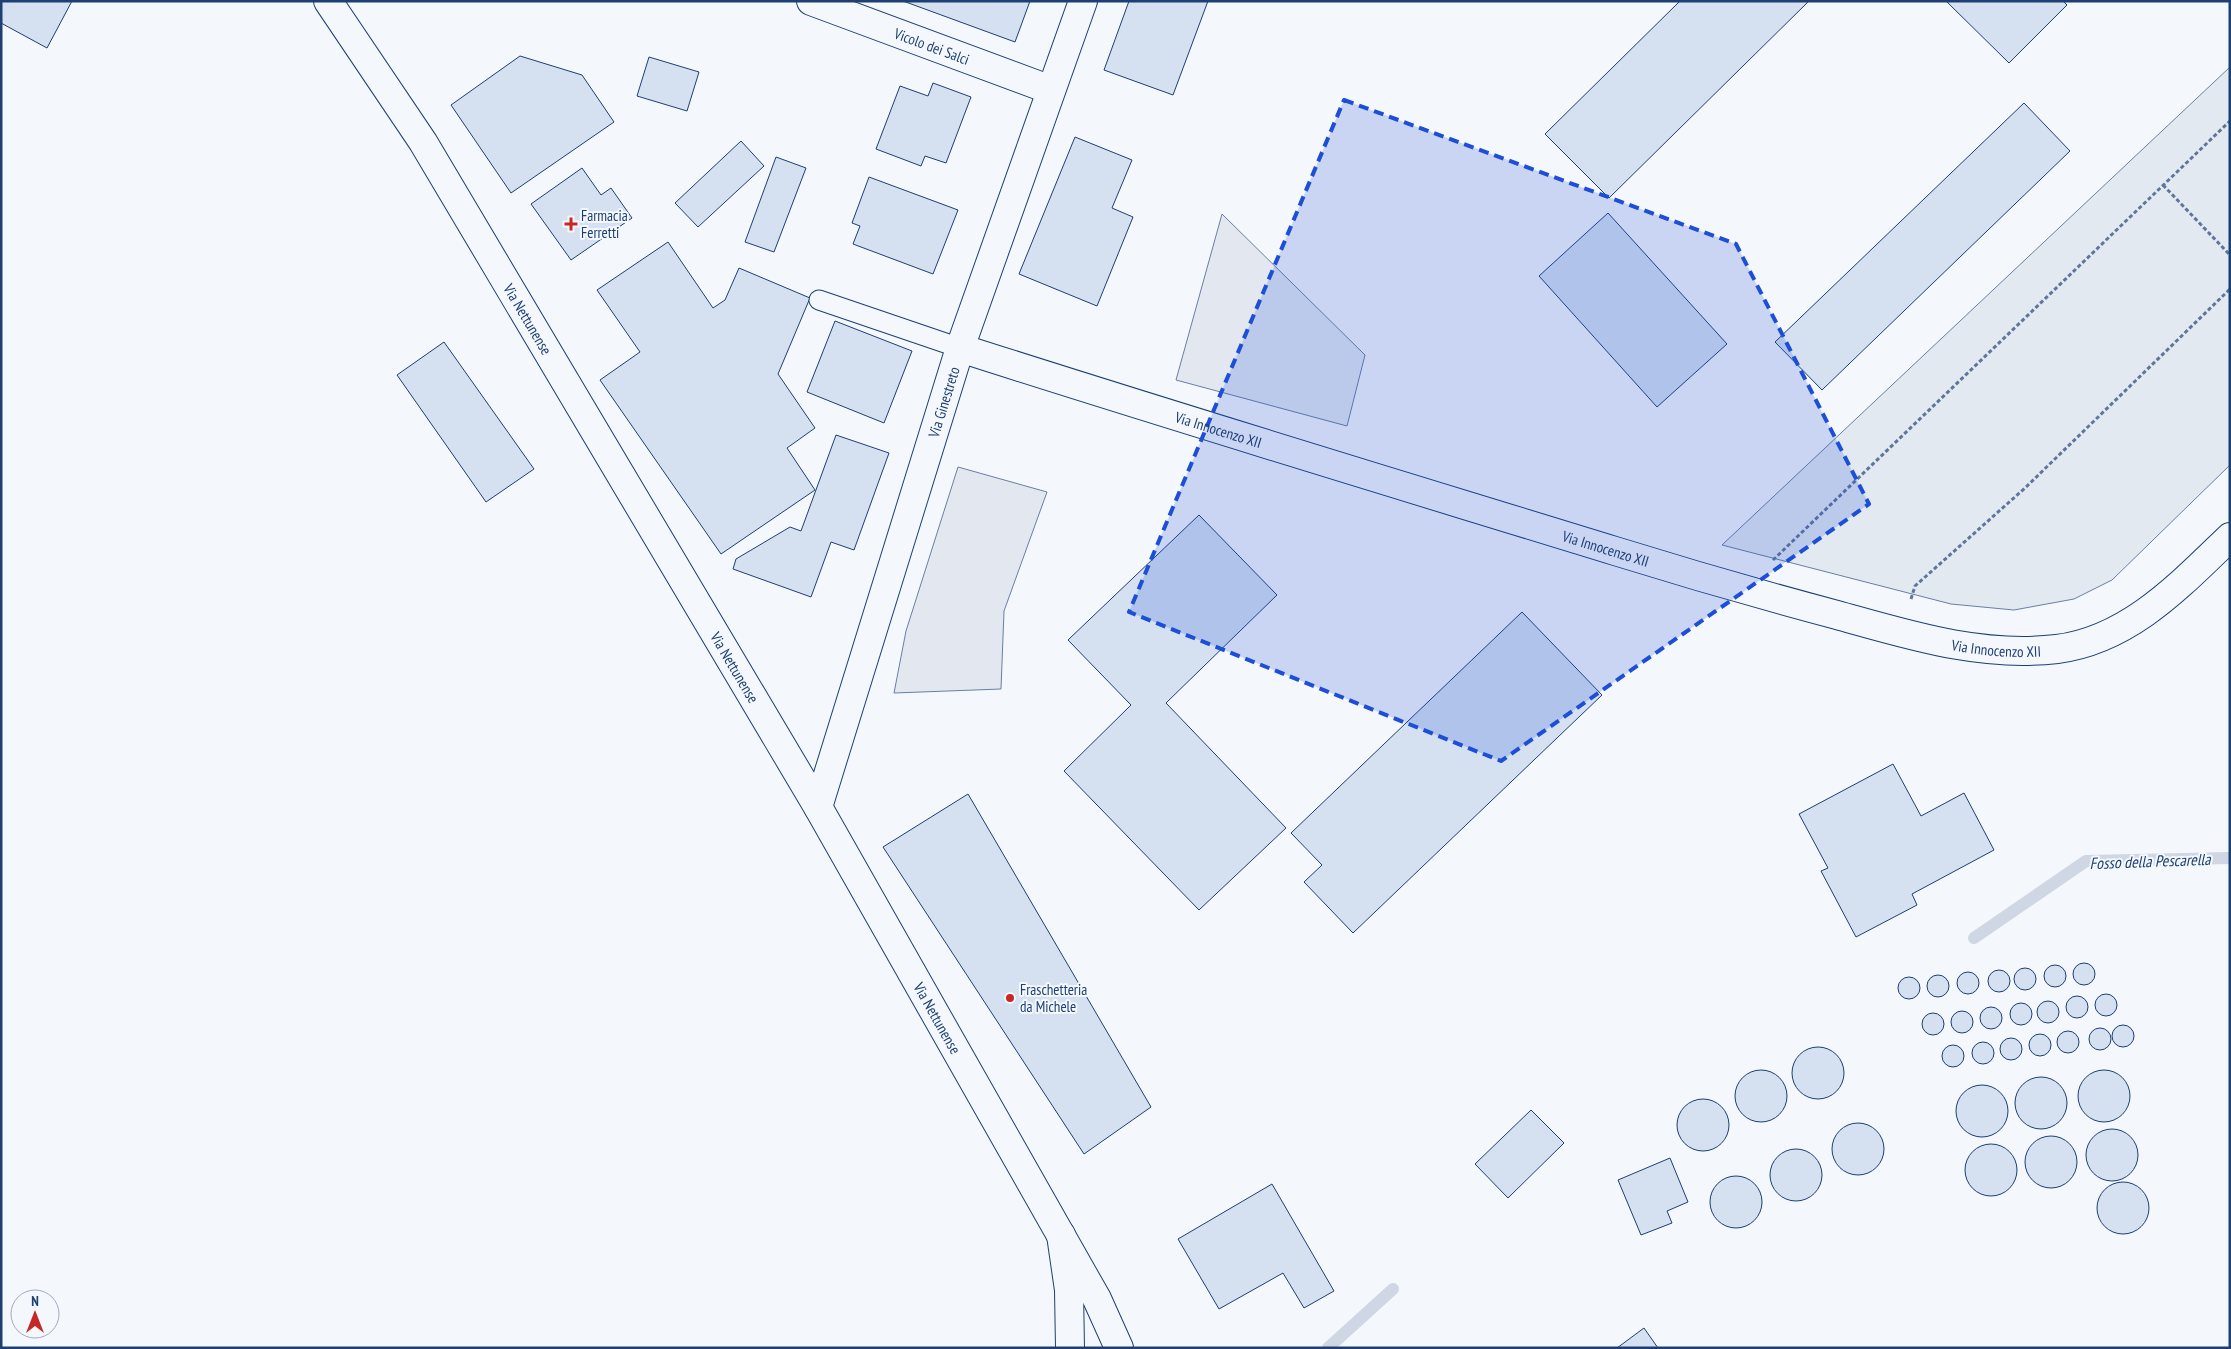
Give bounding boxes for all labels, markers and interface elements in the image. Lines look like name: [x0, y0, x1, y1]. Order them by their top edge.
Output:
street label: Vicolo dei Salci: [891, 23, 972, 68]
place label: Farmacia Ferretti: [581, 206, 628, 242]
marker: Farmacia Ferretti: [565, 218, 577, 230]
street label: Via Nettunense: [499, 279, 557, 358]
street label: Via Ginestreto: [923, 364, 963, 441]
street label: Via Innocenzo XII: [1172, 407, 1264, 452]
street label: Via Innocenzo XII: [1559, 526, 1651, 570]
street label: Via Nettunense: [706, 628, 763, 706]
street label: Via Innocenzo XII: [1949, 635, 2041, 661]
water label: Fosso della Pescarella: [2089, 849, 2212, 873]
street label: Via Nettunense: [909, 978, 965, 1057]
place label: Fraschetteria da Michele: [1020, 980, 1087, 1016]
marker: Fraschetteria da Michele: [1004, 992, 1016, 1004]
north arrow: [10, 1289, 60, 1339]
text: N: [31, 1292, 39, 1310]

